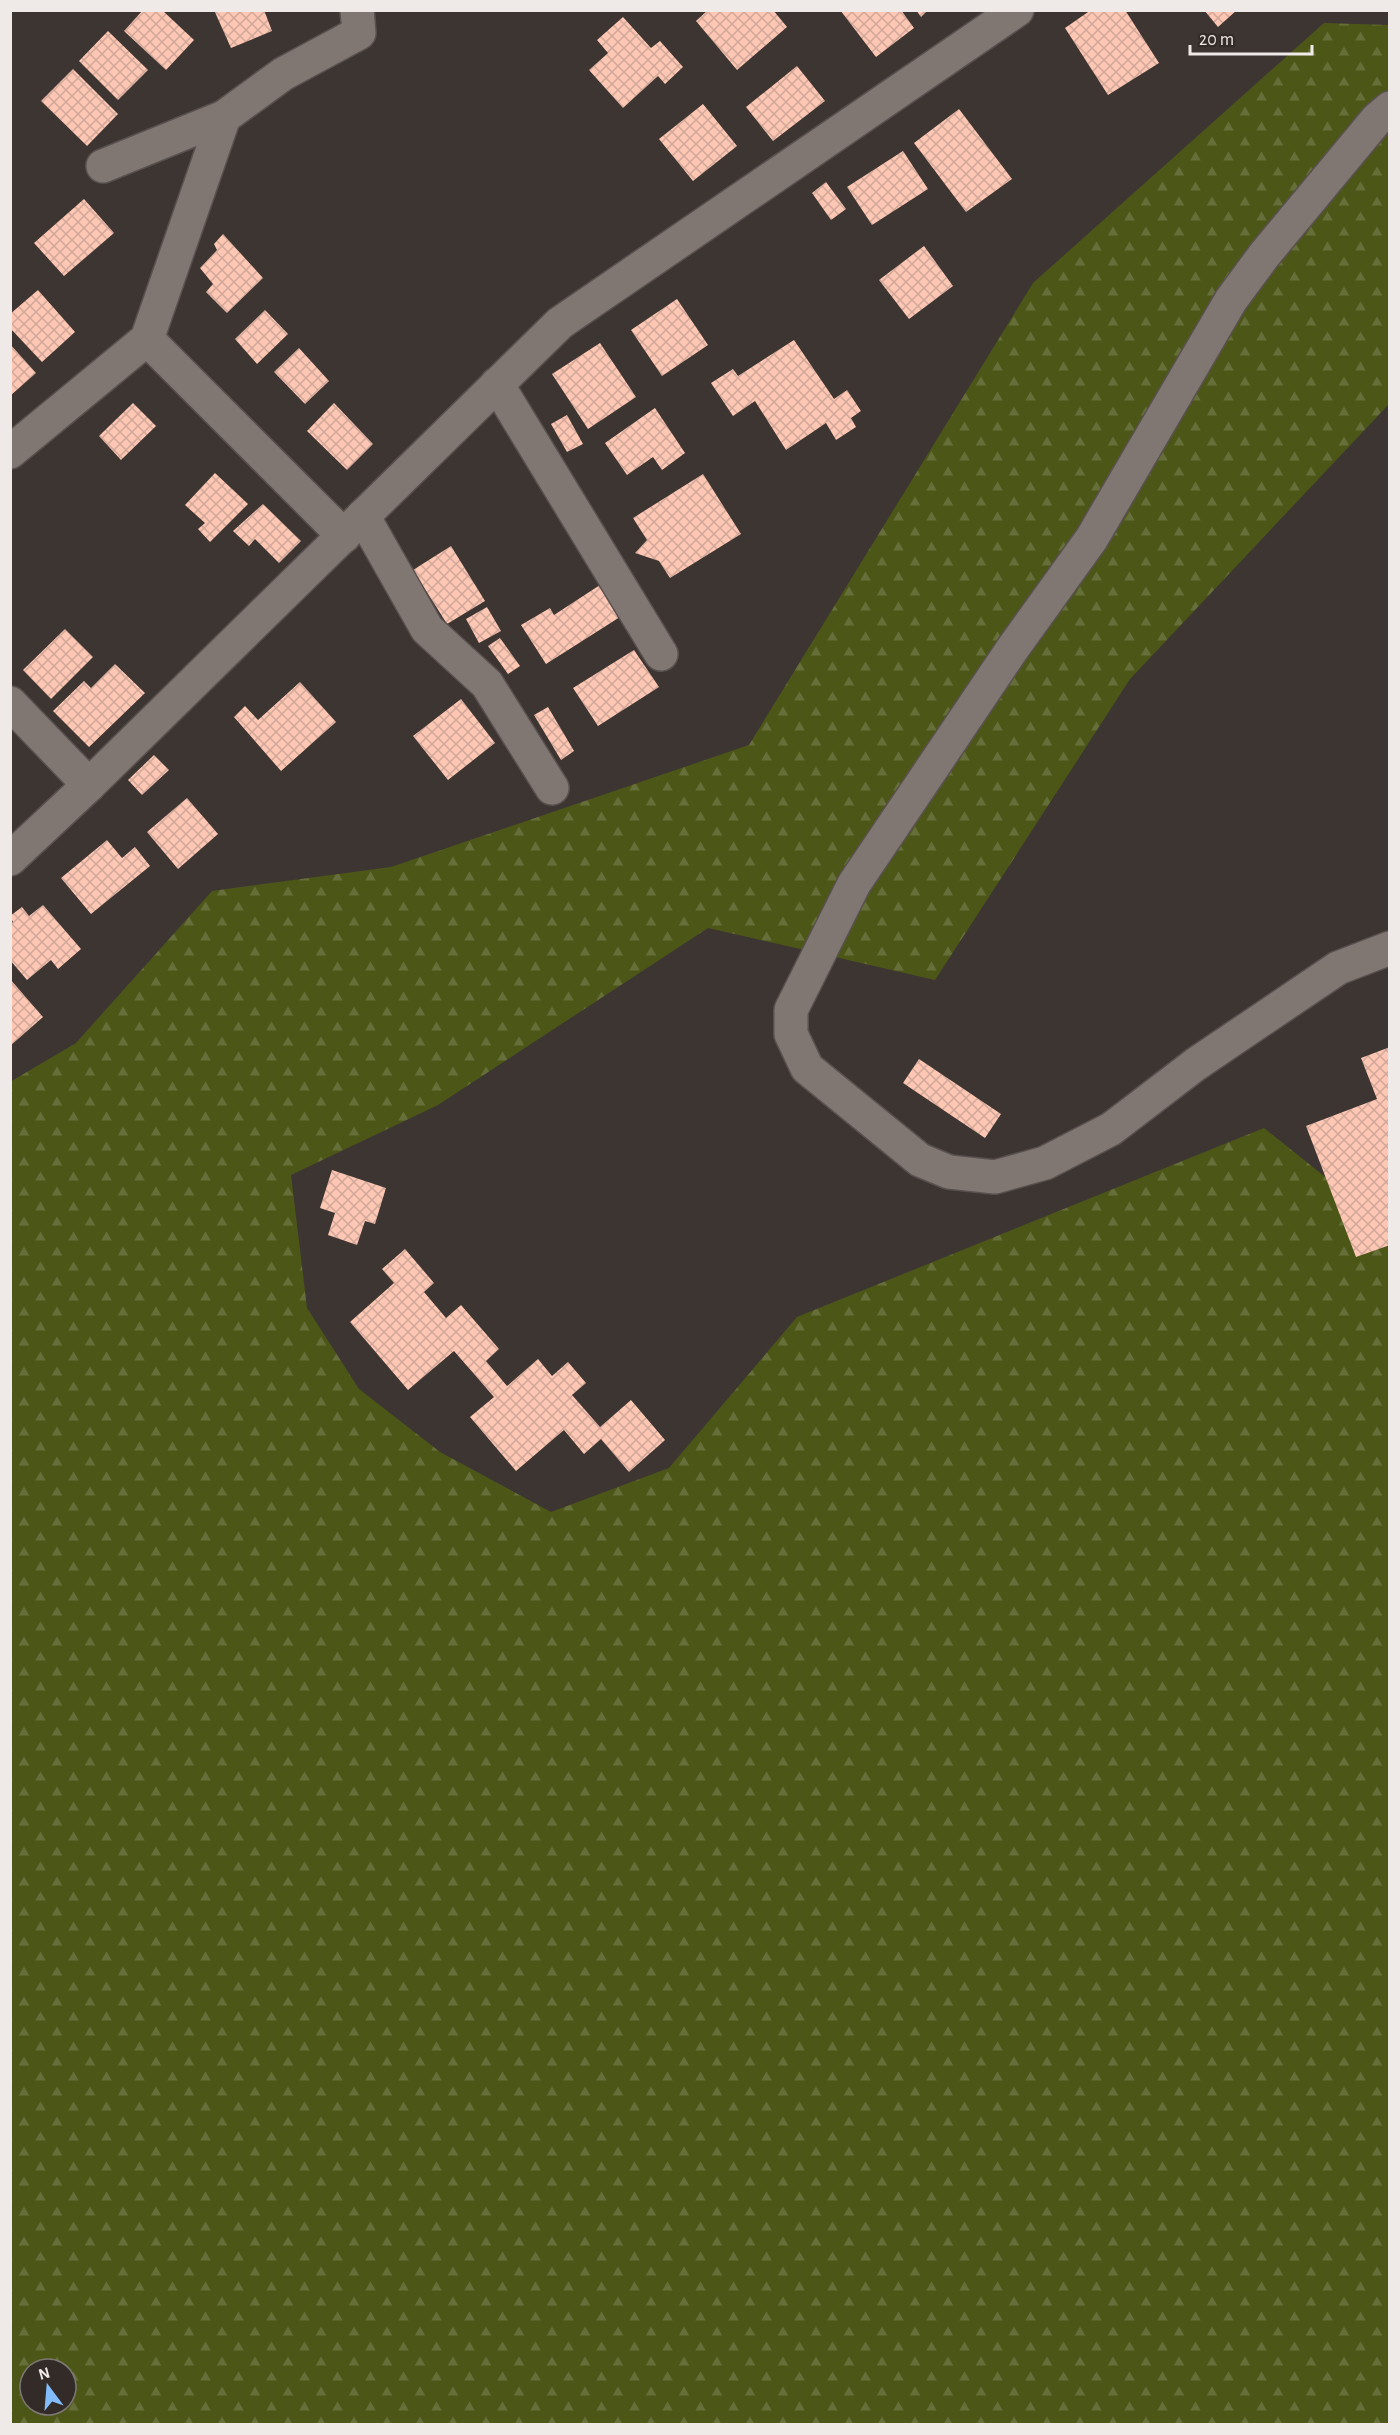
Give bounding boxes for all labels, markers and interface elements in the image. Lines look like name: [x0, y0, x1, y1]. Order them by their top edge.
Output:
scale bar: [1190, 18, 1312, 56]
text: 20 m: [1199, 31, 1234, 49]
north arrow: [18, 2357, 78, 2417]
text: N: [37, 2364, 52, 2383]

